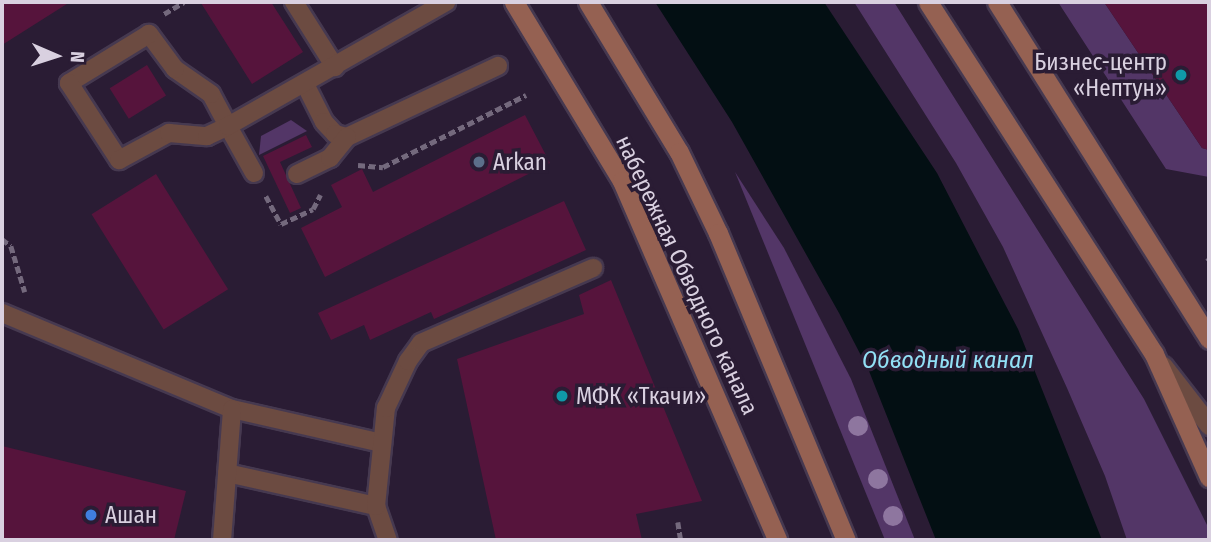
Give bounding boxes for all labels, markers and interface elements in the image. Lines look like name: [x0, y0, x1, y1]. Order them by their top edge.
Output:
north arrow: [21, 21, 91, 91]
place label: Бизнес-центр «Нептун»: [1034, 48, 1167, 102]
text: N: [66, 51, 89, 63]
marker: Бизнес-центр «Нептун»: [1173, 67, 1189, 83]
street label: набережная Обводного канала: [610, 131, 764, 419]
place label: Arkan: [493, 148, 547, 176]
marker: Arkan: [471, 154, 487, 170]
water label: Обводный канал: [862, 347, 1034, 375]
place label: МФК «Ткачи»: [576, 382, 706, 410]
marker: МФК «Ткачи»: [554, 388, 570, 404]
place label: Ашан: [105, 501, 157, 529]
marker: Ашан: [83, 507, 99, 523]

